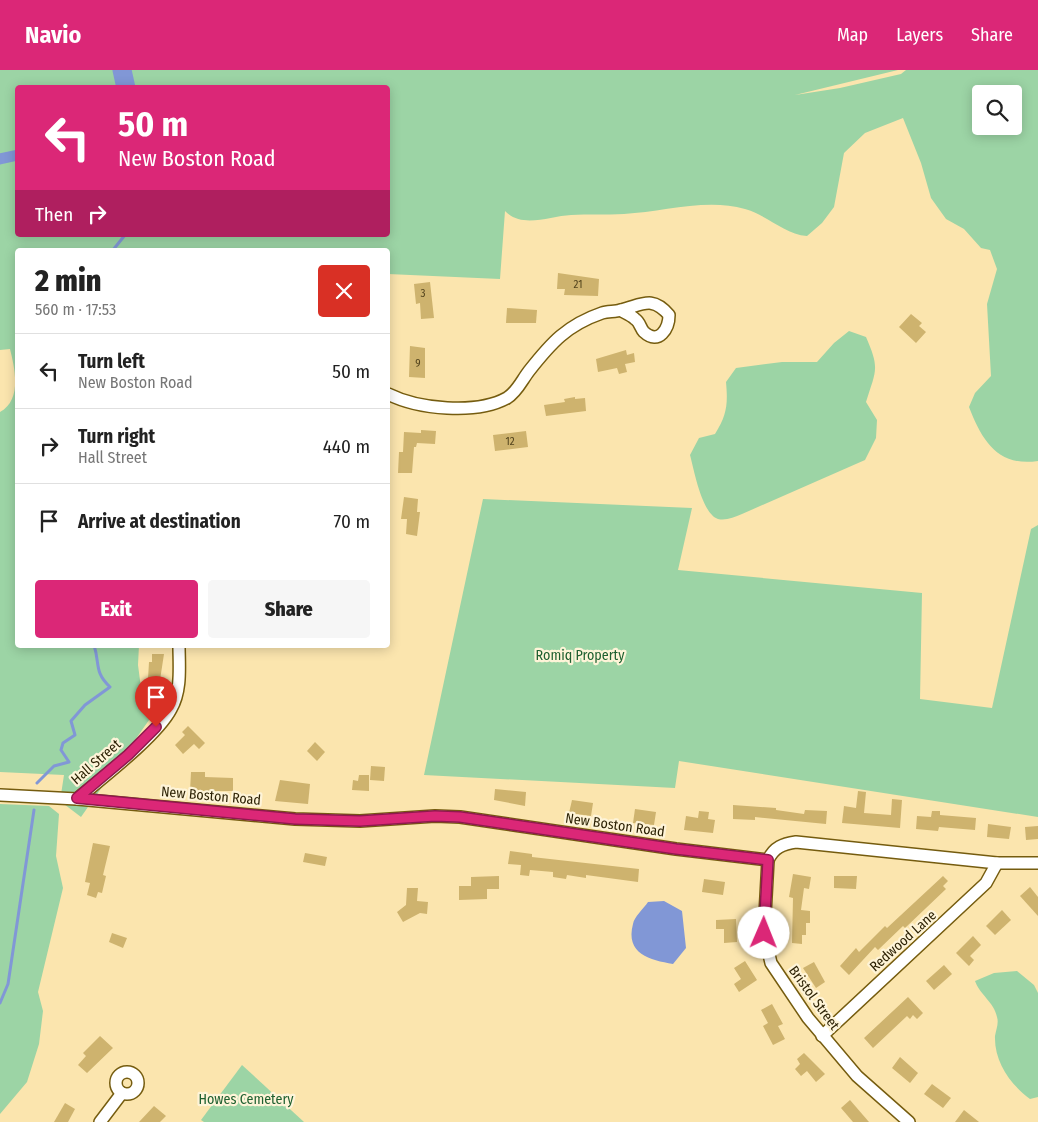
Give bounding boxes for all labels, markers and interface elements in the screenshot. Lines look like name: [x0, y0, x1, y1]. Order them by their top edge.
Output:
text: Navio: [25, 21, 81, 49]
text: Map: [837, 24, 868, 46]
text: Layers: [896, 24, 943, 46]
text: Share: [971, 24, 1013, 46]
map controls: [972, 85, 1022, 135]
button: search: [972, 85, 1022, 135]
text: 50 m: [118, 103, 188, 145]
icon: left: [35, 105, 100, 170]
text: New Boston Road: [118, 145, 276, 172]
icon: right: [83, 200, 111, 228]
text: Then: [35, 203, 73, 226]
text: 2 min: [35, 263, 101, 299]
button: close: [318, 265, 370, 317]
house number: 21: [574, 278, 582, 291]
house number: 3: [421, 287, 426, 300]
text: 560 m · 17:53: [35, 300, 116, 319]
text: Turn left: [78, 350, 145, 373]
icon: left: [35, 357, 63, 385]
house number: 9: [415, 357, 421, 370]
text: 50 m: [332, 360, 370, 383]
text: New Boston Road: [78, 373, 193, 392]
text: Turn right: [78, 425, 155, 448]
icon: right: [35, 432, 63, 460]
text: 440 m: [323, 435, 370, 458]
house number: 12: [505, 435, 515, 448]
text: Hall Street: [78, 448, 147, 467]
icon: arrive: [35, 507, 63, 535]
text: Arrive at destination: [78, 510, 241, 533]
text: 70 m: [334, 510, 370, 533]
button: Exit: [35, 580, 198, 638]
button: Share: [208, 580, 370, 638]
park label: Romiq Property: [536, 647, 625, 664]
pin: [135, 676, 177, 727]
icon: arrive: [142, 683, 170, 711]
street label: Hall Street: [68, 736, 125, 788]
street label: New Boston Road: [160, 783, 262, 809]
street label: New Boston Road: [564, 810, 666, 840]
position arrow: [737, 906, 789, 958]
street label: Redwood Lane: [866, 907, 940, 975]
street label: Bristol Street: [785, 963, 843, 1034]
park label: Howes Cemetery: [198, 1091, 294, 1108]

